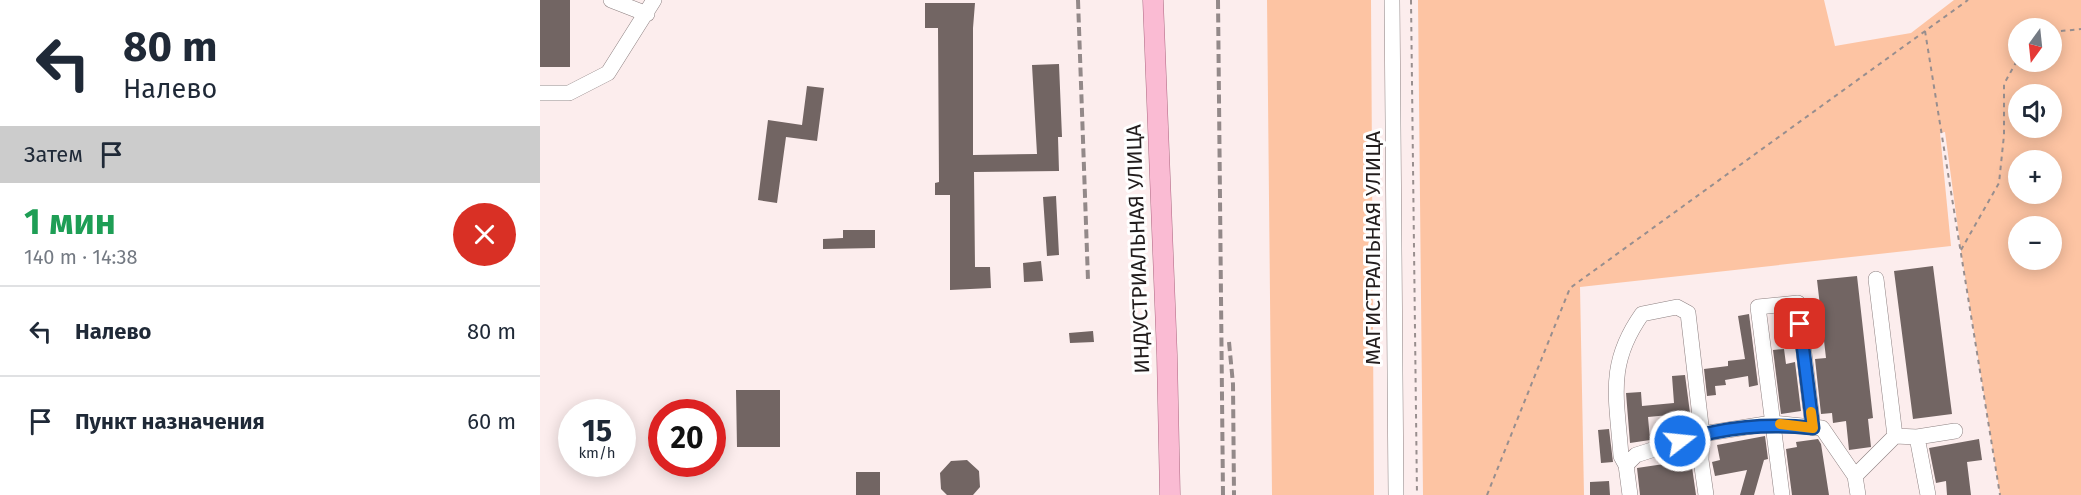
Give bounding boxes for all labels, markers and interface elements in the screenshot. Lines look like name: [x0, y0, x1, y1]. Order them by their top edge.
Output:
north arrow: [2008, 18, 2062, 72]
map controls: [2008, 18, 2062, 270]
text: 80 m: [123, 22, 217, 72]
icon: left: [24, 24, 102, 102]
text: Налево: [123, 73, 217, 105]
button: sound: [2008, 84, 2062, 138]
street label: ИНДУСТРИАЛЬНАЯ УЛИЦА: [1121, 124, 1155, 374]
street label: МАГИСТРАЛЬНАЯ УЛИЦА: [1360, 131, 1386, 365]
icon: arrive: [95, 138, 128, 171]
text: Затем: [24, 141, 83, 168]
button: +: [2008, 150, 2062, 204]
text: 1 мин: [24, 200, 116, 244]
button: close: [453, 203, 516, 266]
button: −: [2008, 216, 2062, 270]
text: 140 m · 14:38: [24, 245, 138, 269]
pin: [1774, 298, 1825, 349]
icon: arrive: [1783, 307, 1816, 340]
icon: left: [24, 315, 57, 348]
text: Налево: [75, 318, 151, 345]
text: 80 m: [467, 318, 516, 345]
speed limit sign: 20: [648, 399, 726, 477]
icon: arrive: [24, 405, 57, 438]
text: Пункт назначения: [75, 408, 265, 435]
text: 60 m: [467, 408, 516, 435]
position arrow: [1648, 409, 1712, 473]
text: 15: [582, 413, 612, 449]
text: km/h: [578, 444, 616, 462]

